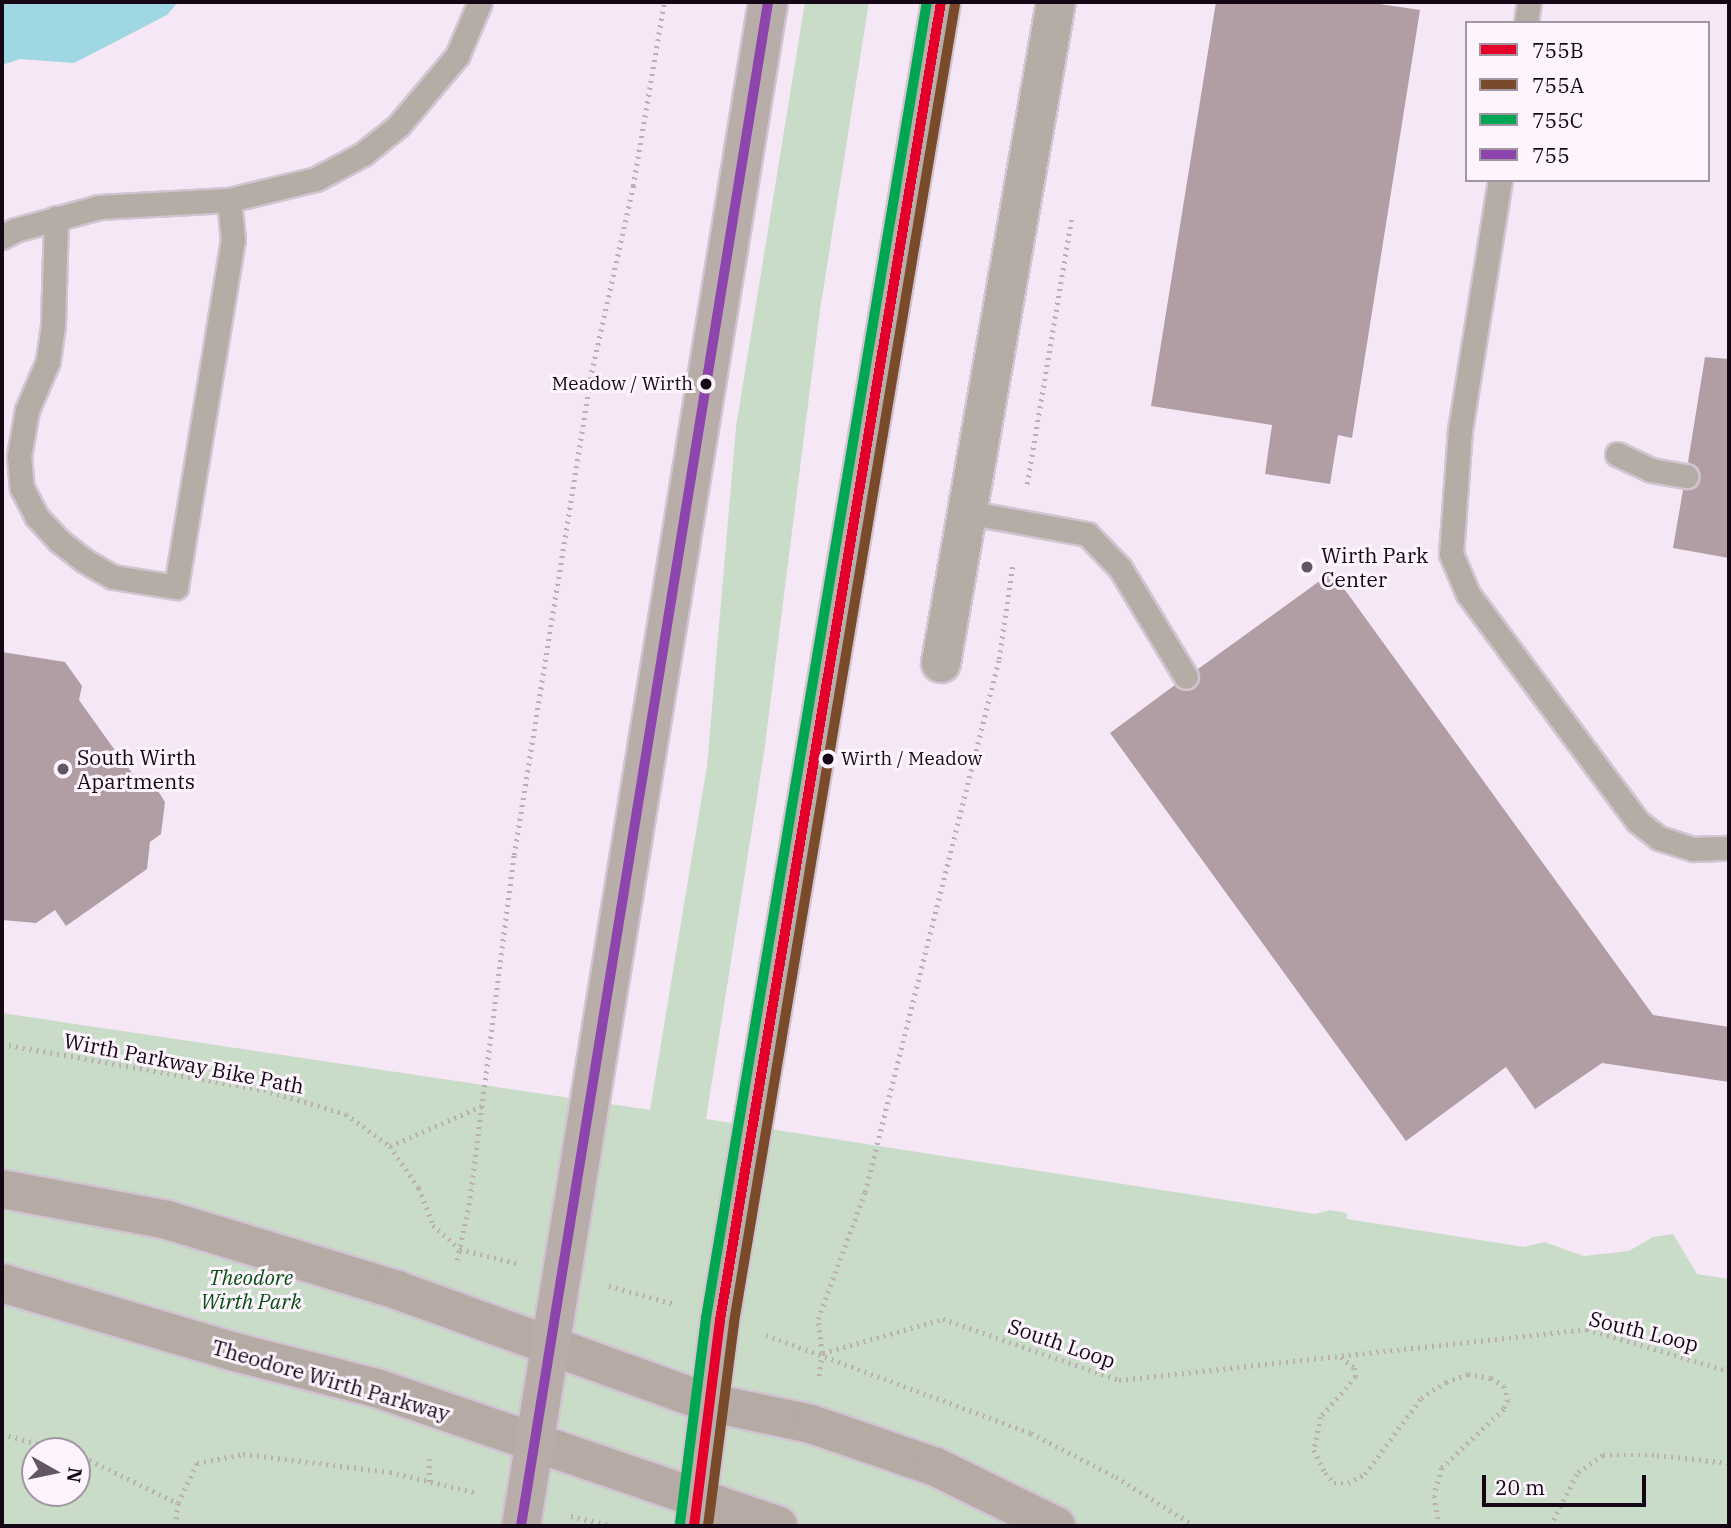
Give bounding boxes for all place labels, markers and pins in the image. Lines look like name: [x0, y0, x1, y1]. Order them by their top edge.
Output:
place label: Meadow / Wirth: [552, 373, 693, 395]
marker: Meadow / Wirth: [699, 377, 713, 391]
place label: Wirth Park Center: [1321, 542, 1428, 592]
marker: Wirth Park Center: [1299, 559, 1315, 575]
place label: South Wirth Apartments: [77, 744, 196, 794]
place label: Wirth / Meadow: [841, 748, 982, 770]
marker: Wirth / Meadow: [821, 752, 835, 766]
marker: South Wirth Apartments: [55, 761, 71, 777]

